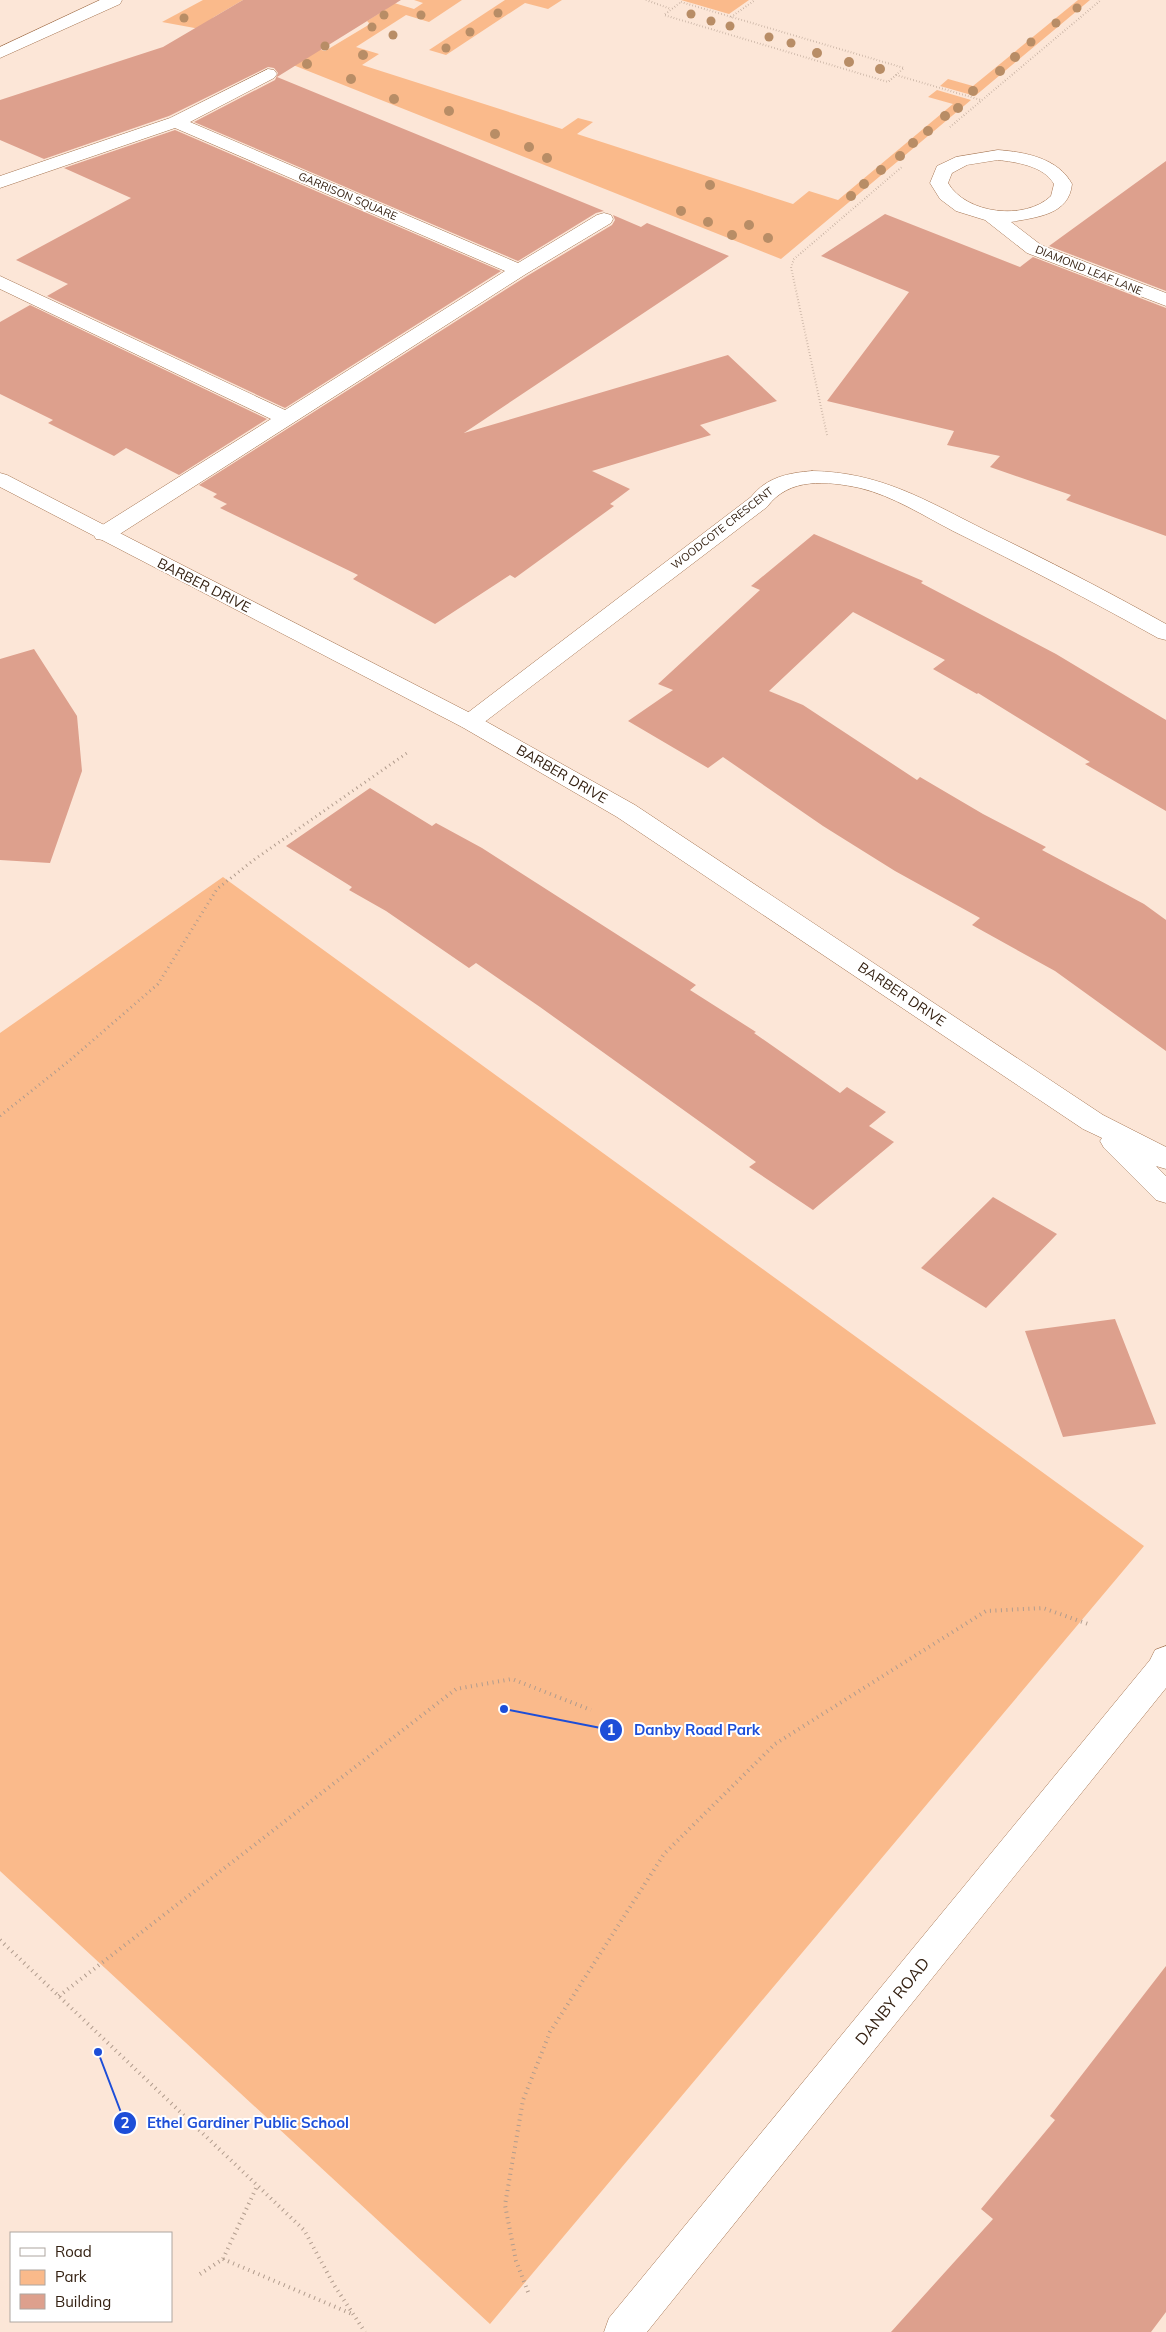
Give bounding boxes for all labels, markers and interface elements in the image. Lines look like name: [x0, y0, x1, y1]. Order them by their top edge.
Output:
street label: GARRISON SQUARE: [296, 169, 400, 223]
street label: DIAMOND LEAF LANE: [1033, 242, 1145, 298]
street label: WOODCOTE CRESCENT: [668, 484, 776, 572]
street label: BARBER DRIVE: [154, 554, 254, 616]
street label: BARBER DRIVE: [513, 741, 611, 807]
street label: BARBER DRIVE: [855, 958, 949, 1030]
callout: Danby Road Park: [599, 1715, 770, 1745]
text: 1: [606, 1720, 616, 1739]
text: Danby Road Park: [634, 1720, 761, 1739]
street label: DANBY ROAD: [851, 1953, 933, 2049]
callout: Ethel Gardiner Public School: [112, 2108, 359, 2138]
text: 2: [120, 2113, 130, 2132]
text: Ethel Gardiner Public School: [147, 2113, 349, 2132]
legend: [10, 2232, 172, 2322]
text: Road: [55, 2242, 92, 2261]
text: Park: [55, 2267, 87, 2286]
text: Building: [55, 2292, 111, 2311]

